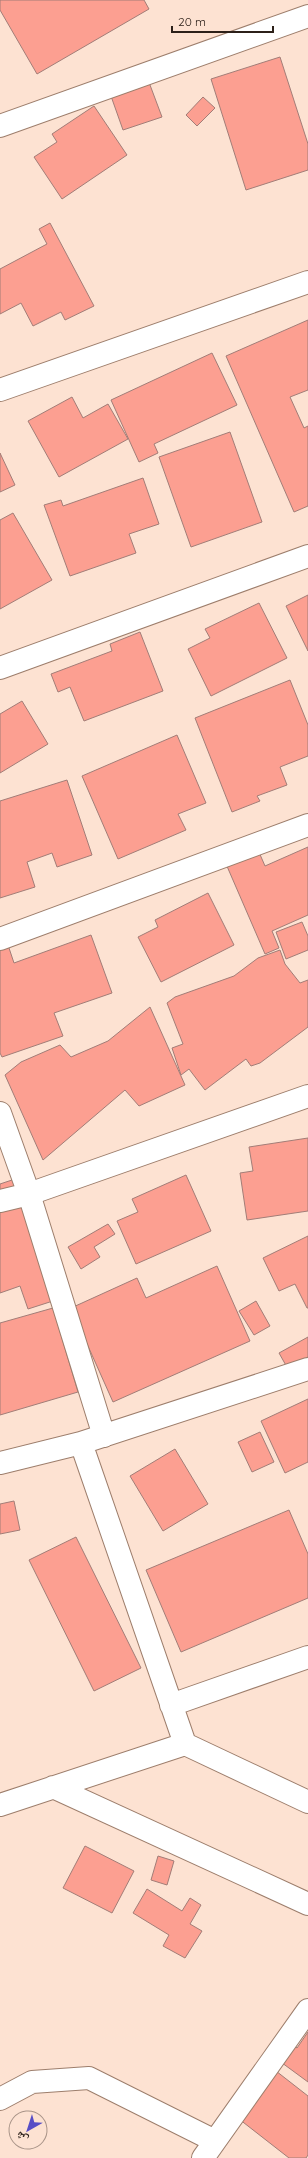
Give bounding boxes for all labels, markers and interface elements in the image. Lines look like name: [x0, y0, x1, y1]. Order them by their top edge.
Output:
scale bar: [172, 8, 273, 34]
text: 20 m: [178, 14, 206, 29]
north arrow: [8, 2110, 48, 2150]
text: ش: [13, 2128, 31, 2147]

